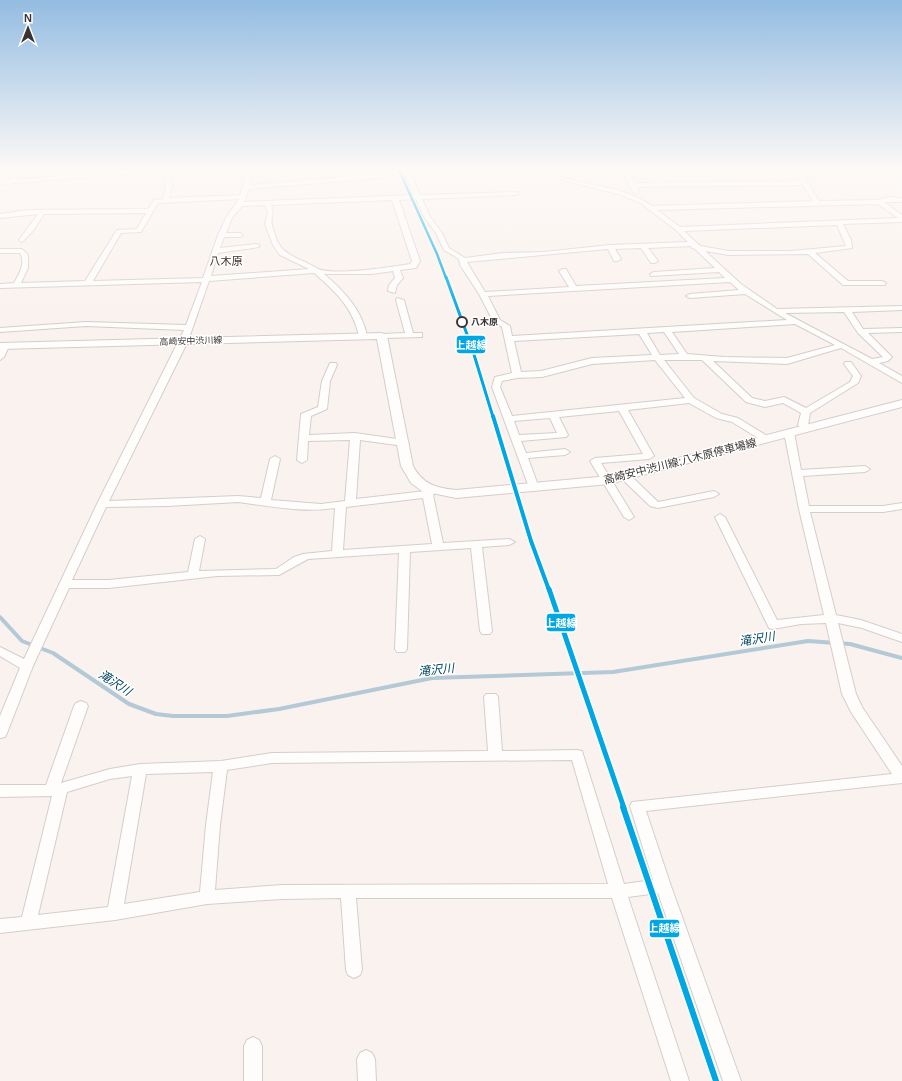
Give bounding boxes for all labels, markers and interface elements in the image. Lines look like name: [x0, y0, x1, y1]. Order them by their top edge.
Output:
north arrow: [8, 8, 48, 48]
text: N: [24, 12, 32, 24]
district label: 八木原: [210, 255, 243, 267]
marker: 八木原: [456, 316, 468, 328]
place label: 八木原: [471, 317, 498, 327]
street label: 高崎安中渋川線: [159, 335, 224, 347]
line badge: 上越線: [456, 335, 486, 354]
text: 上越線: [455, 339, 488, 351]
street label: 高崎安中渋川線;八木原停車場線: [602, 436, 758, 486]
line badge: 上越線: [546, 613, 576, 632]
text: 上越線: [545, 617, 578, 629]
water label: 滝沢川: [738, 629, 778, 649]
water label: 滝沢川: [417, 661, 457, 679]
water label: 滝沢川: [96, 667, 136, 700]
line badge: 上越線: [649, 919, 680, 938]
text: 上越線: [648, 922, 681, 934]

